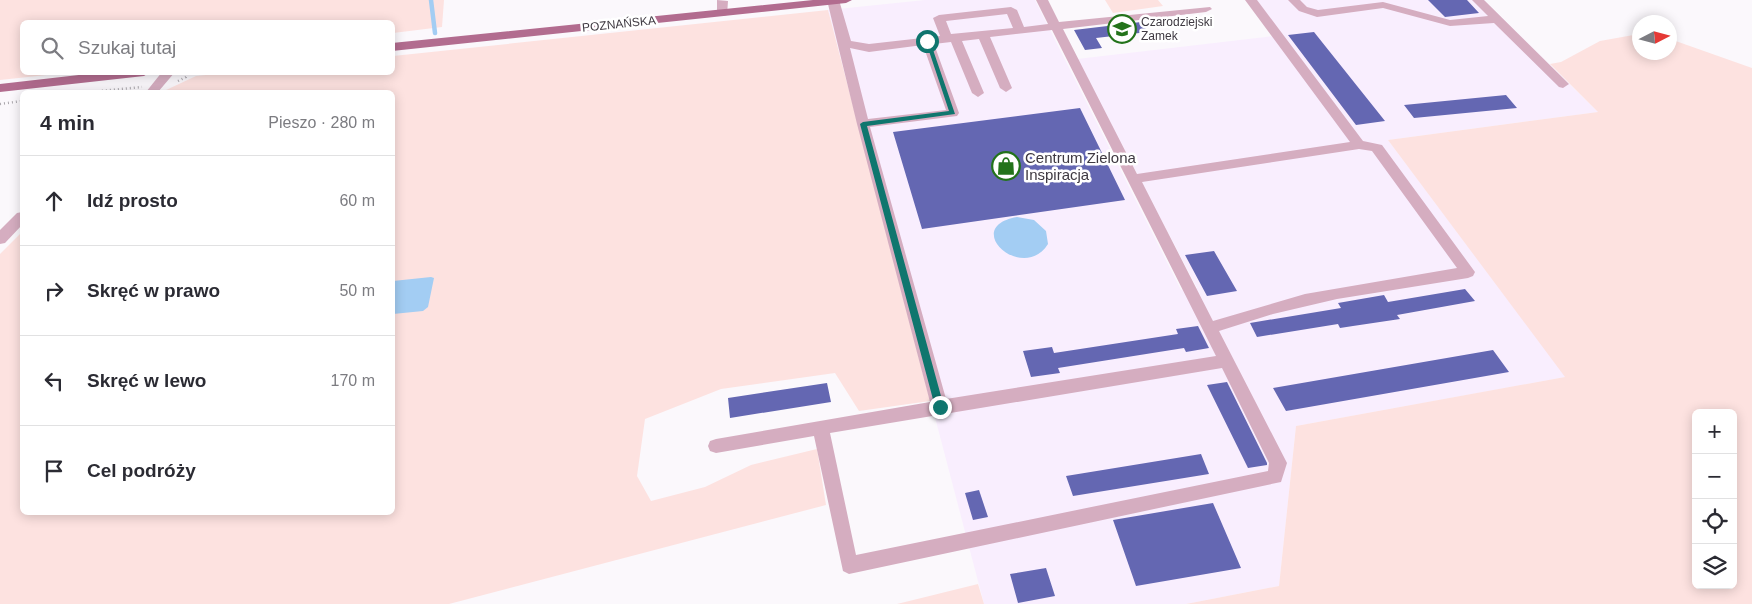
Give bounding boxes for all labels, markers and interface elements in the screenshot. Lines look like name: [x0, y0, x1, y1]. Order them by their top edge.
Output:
street label: POZNAŃSKA: [581, 12, 657, 35]
school or university icon: Czarodziejski Zamek: [1107, 14, 1137, 44]
place label: Czarodziejski Zamek: [1141, 15, 1212, 43]
north arrow: [1632, 15, 1677, 60]
search box: [20, 20, 395, 75]
route start: [916, 30, 939, 53]
icon: search: [38, 34, 66, 62]
text: Szukaj tutaj: [78, 37, 176, 58]
text: 4 min: [40, 111, 95, 134]
text: Pieszo · 280 m: [268, 114, 375, 131]
place label: Centrum Zielona Inspiracja: [1025, 149, 1137, 183]
shop icon: Centrum Zielona Inspiracja: [991, 151, 1021, 181]
icon: ahead: [40, 187, 68, 215]
text: Idź prosto: [87, 190, 178, 211]
text: 60 m: [339, 192, 375, 209]
icon: right: [40, 277, 68, 305]
text: Skręć w prawo: [87, 280, 220, 301]
text: 50 m: [339, 282, 375, 299]
icon: left: [40, 367, 68, 395]
text: Skręć w lewo: [87, 370, 206, 391]
text: 170 m: [331, 372, 375, 389]
route end: [929, 396, 952, 419]
map controls: [1692, 409, 1737, 589]
button: +: [1692, 409, 1737, 454]
button: −: [1692, 454, 1737, 499]
icon: arrive: [40, 457, 68, 485]
text: Cel podróży: [87, 460, 196, 481]
button: locate: [1692, 499, 1737, 544]
button: layers: [1692, 544, 1737, 589]

